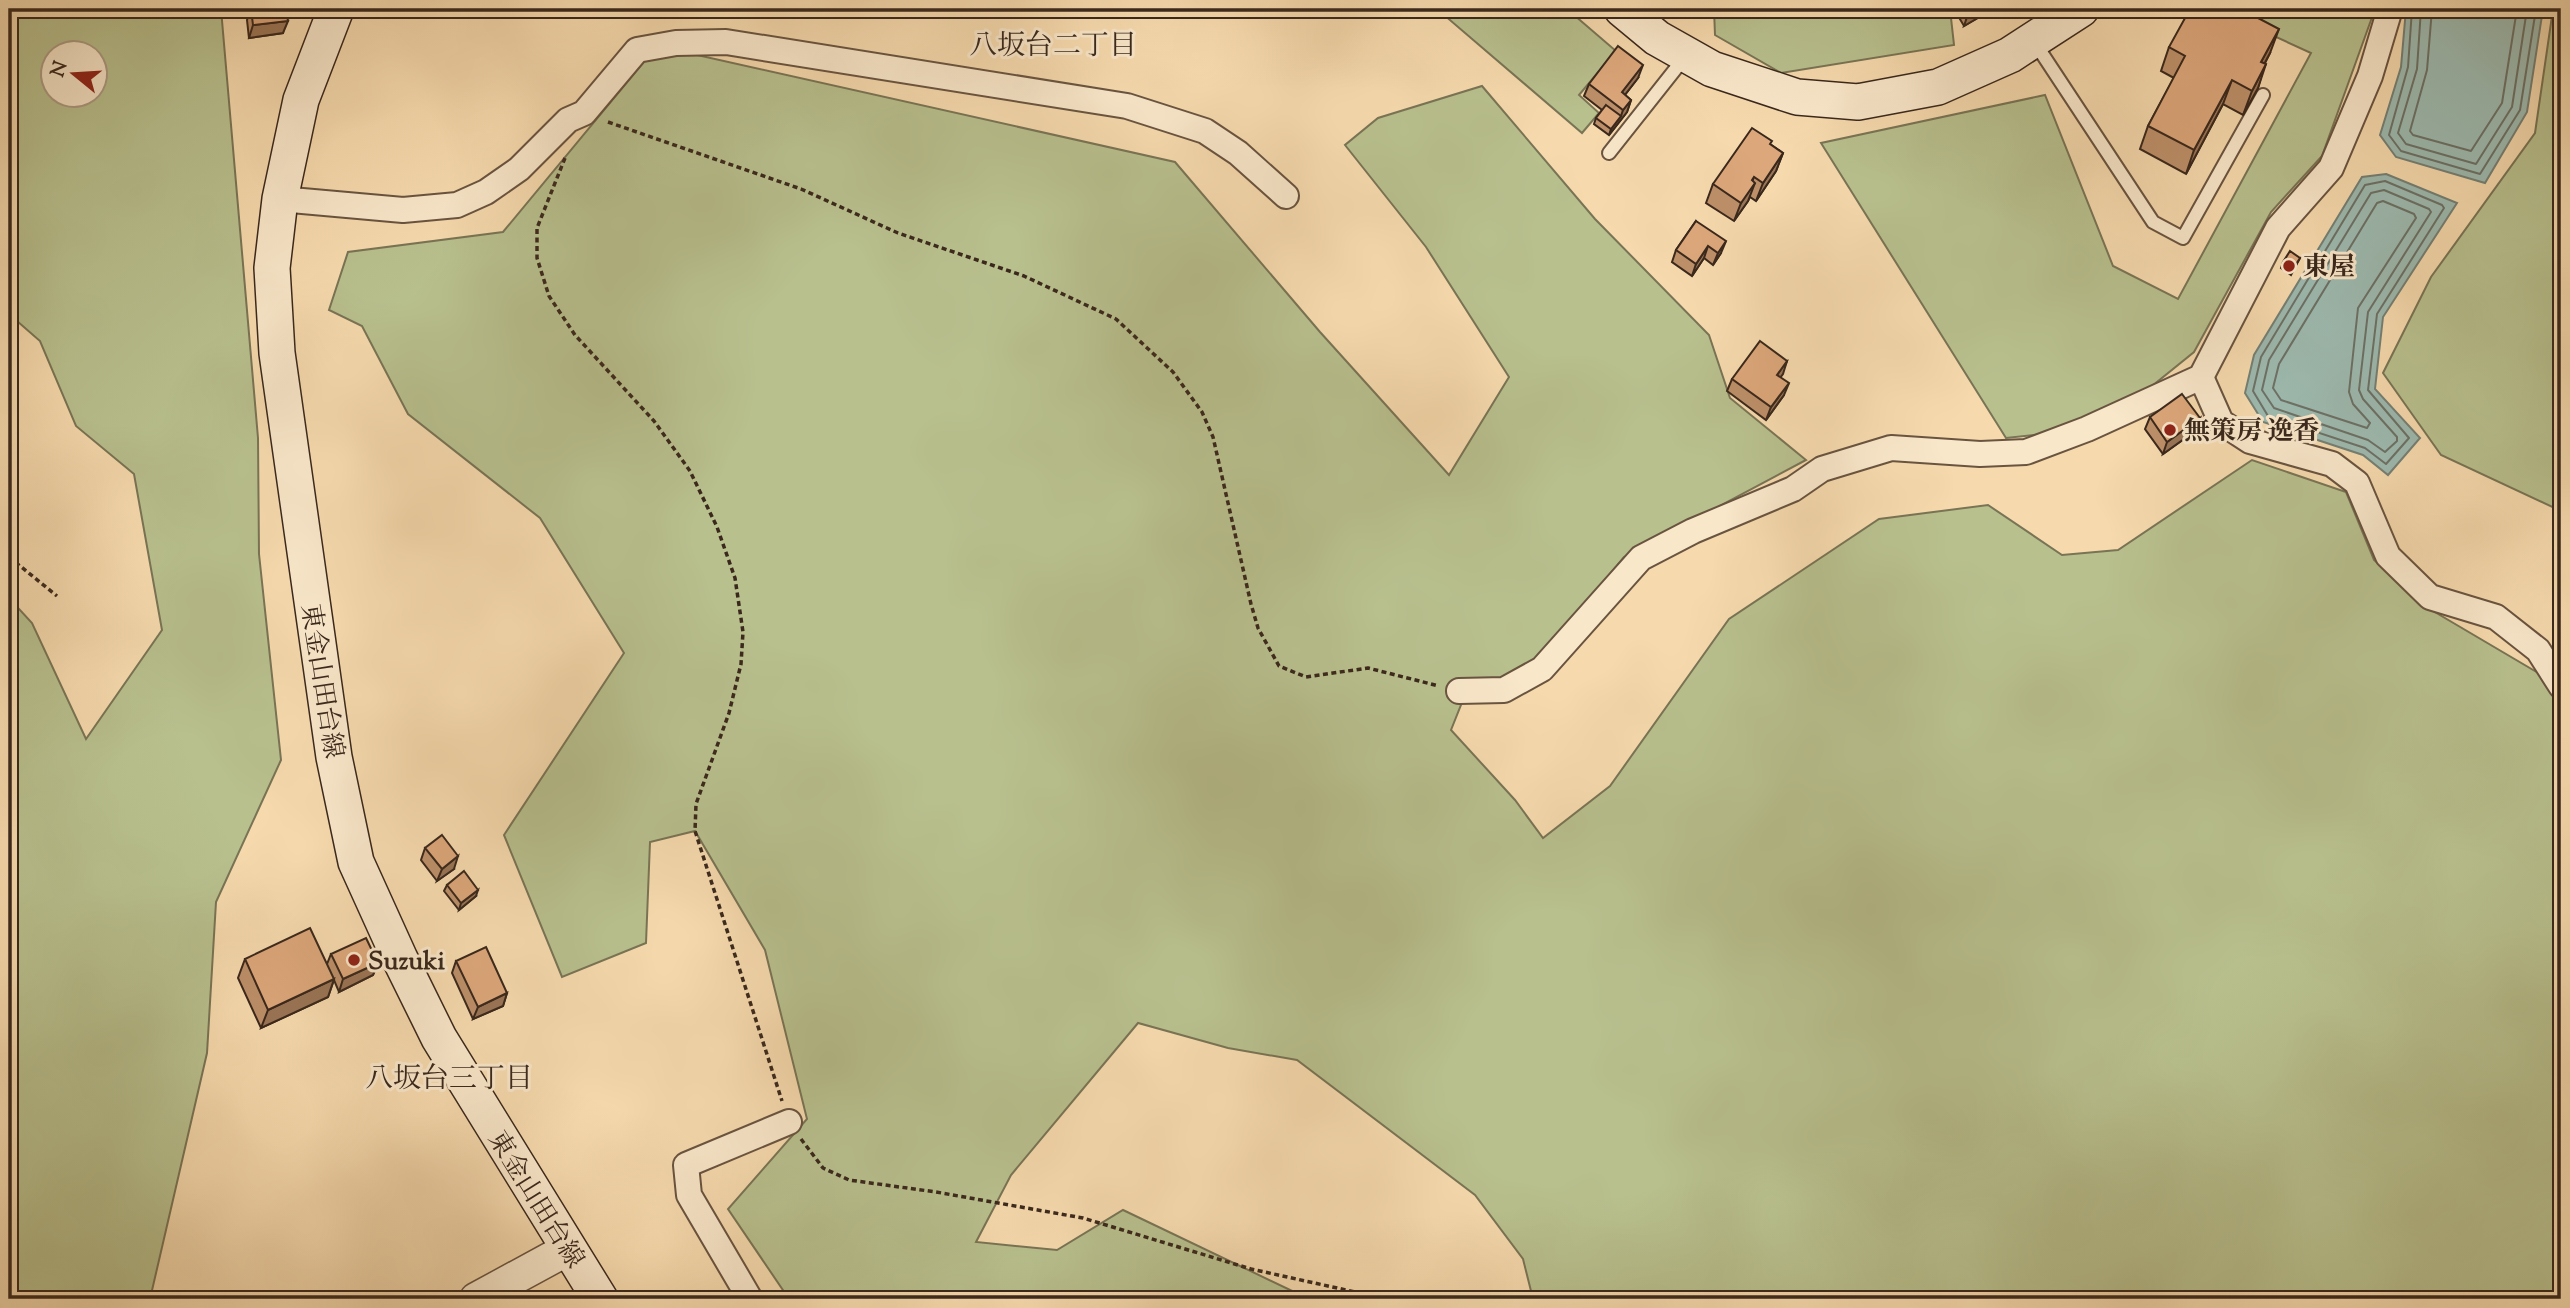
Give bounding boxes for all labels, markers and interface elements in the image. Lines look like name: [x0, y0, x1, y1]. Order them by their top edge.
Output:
district label: 八坂台二丁目: [969, 27, 1137, 67]
north arrow: [38, 38, 108, 108]
text: N: [45, 58, 75, 81]
place label: 東屋: [2303, 250, 2355, 287]
marker: 東屋: [2281, 258, 2297, 274]
place label: 無策房 逸香: [2184, 414, 2320, 451]
marker: 無策房 逸香: [2162, 422, 2178, 438]
street label: 東金山田台線: [290, 601, 351, 761]
place label: Suzuki: [368, 944, 445, 981]
marker: Suzuki: [346, 952, 362, 968]
district label: 八坂台三丁目: [365, 1060, 533, 1100]
street label: 東金山田台線: [478, 1124, 592, 1276]

